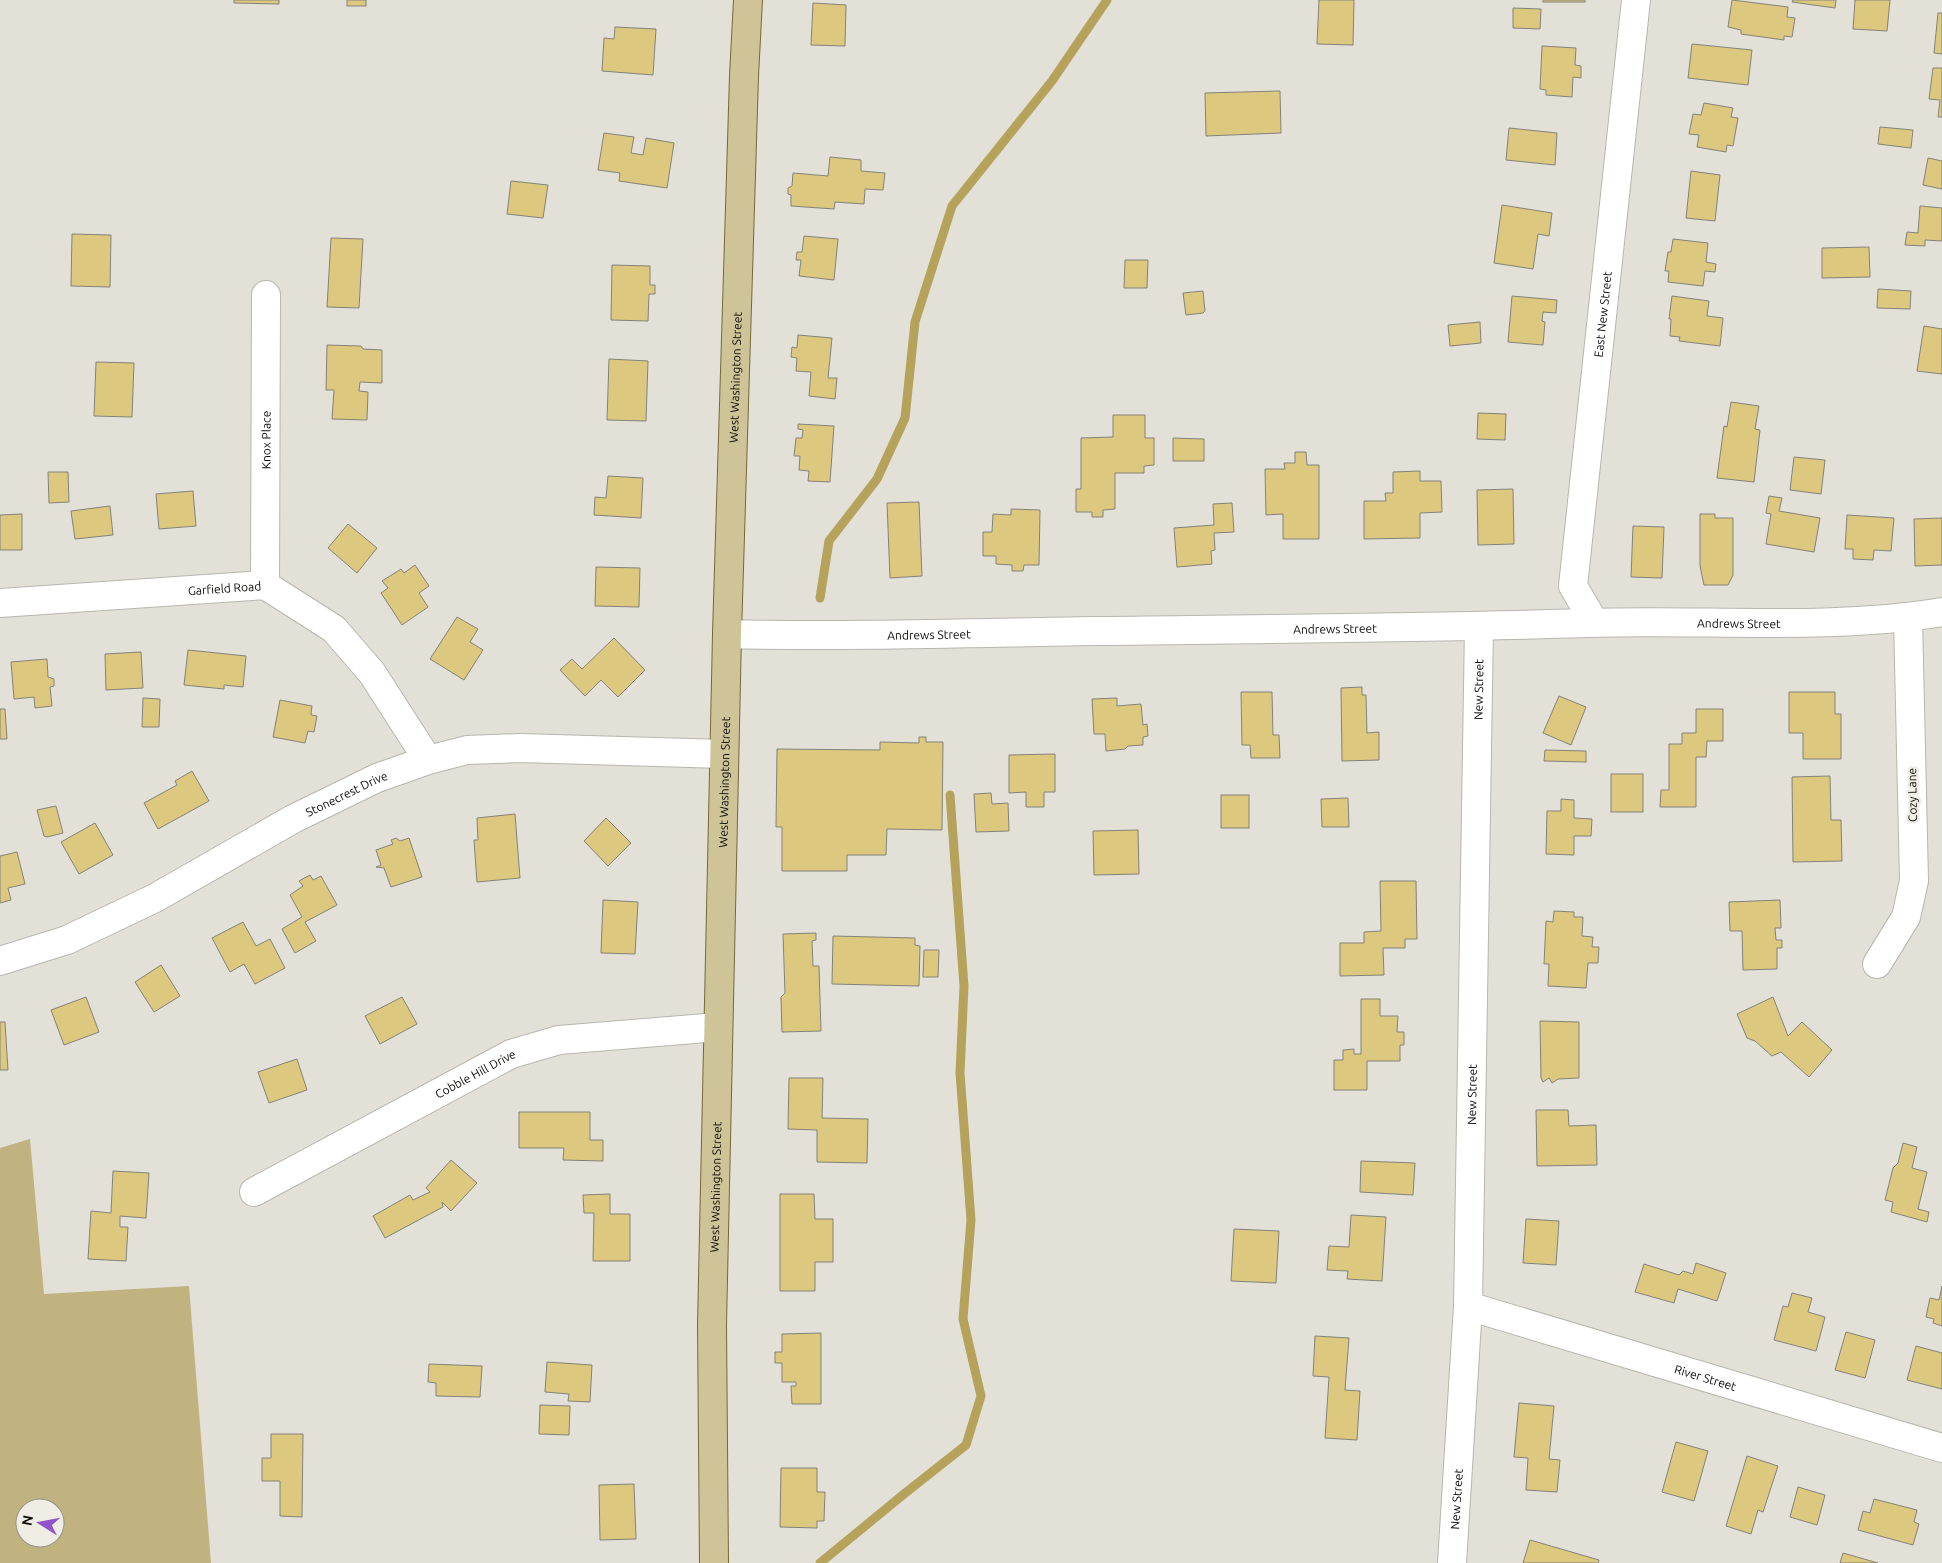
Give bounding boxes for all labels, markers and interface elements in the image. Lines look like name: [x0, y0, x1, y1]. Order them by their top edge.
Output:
street label: East New Street: [1591, 270, 1613, 358]
street label: West Washington Street: [726, 311, 743, 443]
street label: Knox Place: [259, 411, 272, 469]
street label: Garfield Road: [187, 579, 262, 597]
street label: Andrews Street: [1697, 616, 1781, 630]
street label: Andrews Street: [1293, 621, 1377, 635]
street label: Andrews Street: [887, 627, 971, 641]
street label: New Street: [1471, 659, 1485, 720]
street label: West Washington Street: [716, 716, 732, 848]
street label: Stonecrest Drive: [303, 768, 389, 818]
street label: Cozy Lane: [1905, 768, 1919, 822]
street label: Cobble Hill Drive: [433, 1047, 517, 1100]
street label: New Street: [1464, 1064, 1478, 1125]
street label: West Washington Street: [707, 1121, 723, 1253]
street label: River Street: [1673, 1362, 1738, 1393]
street label: New Street: [1448, 1468, 1464, 1530]
north arrow: [15, 1498, 65, 1548]
text: N: [18, 1514, 36, 1527]

